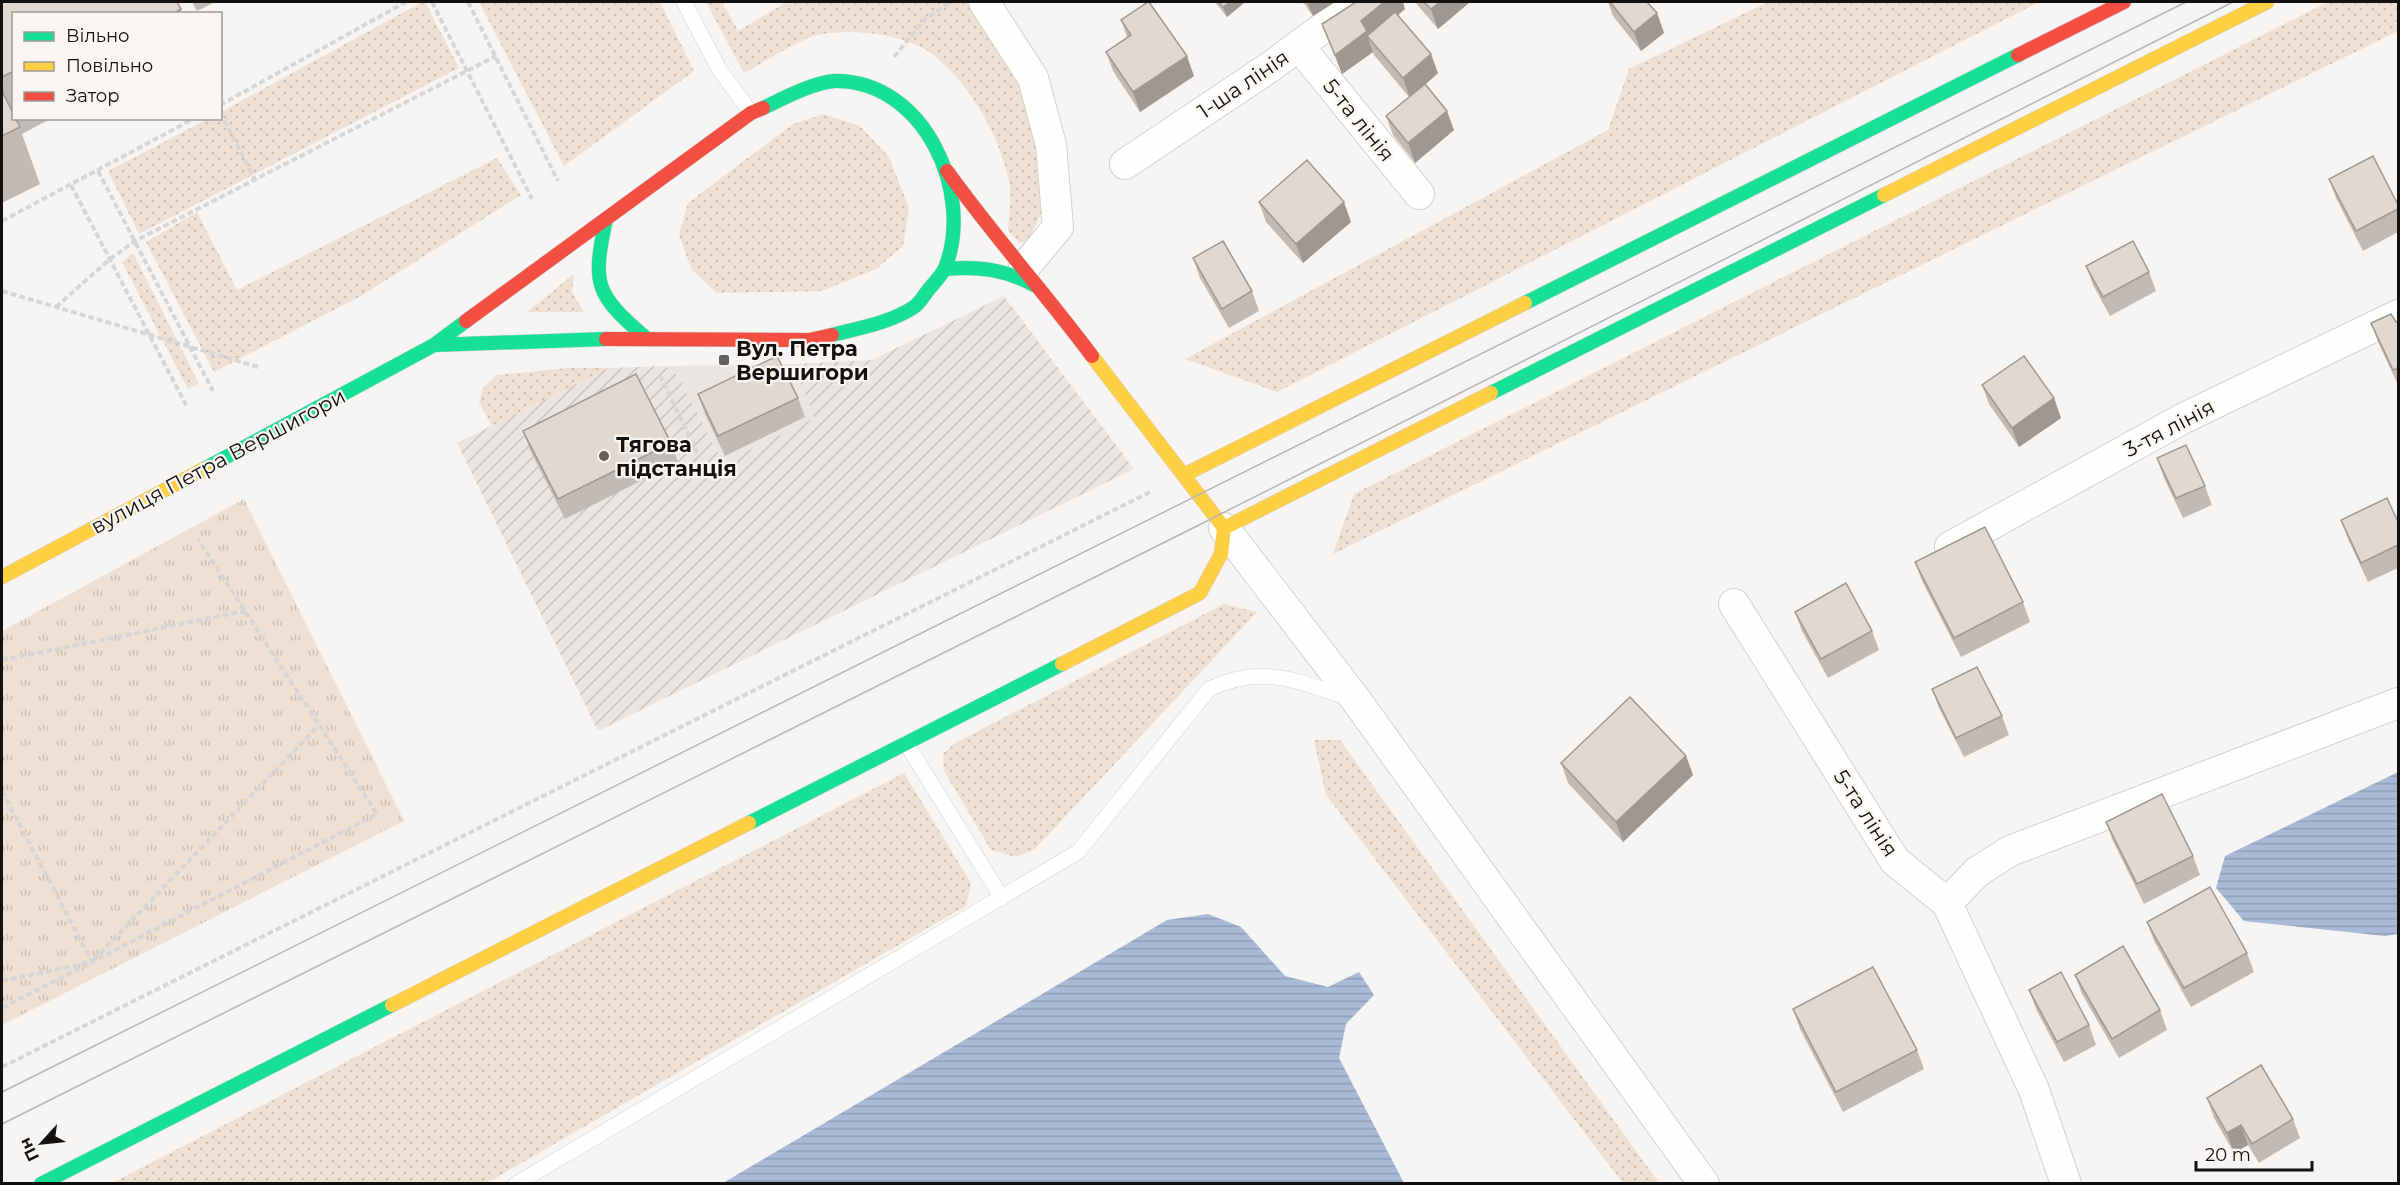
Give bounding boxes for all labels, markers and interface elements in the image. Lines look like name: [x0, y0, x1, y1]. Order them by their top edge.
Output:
legend: [12, 12, 222, 120]
text: Вільно: [66, 25, 130, 47]
street label: 1-ша лінія: [1193, 44, 1293, 124]
text: Повільно: [66, 55, 153, 77]
street label: 5-та лінія: [1318, 74, 1400, 166]
text: Затор: [66, 85, 120, 107]
place label: Вул. Петра Вершигори: [736, 336, 869, 385]
marker: Вул. Петра Вершигори: [717, 353, 731, 367]
street label: вулиця Петра Вершигори: [86, 383, 350, 539]
street label: 3-тя лінія: [2119, 394, 2219, 462]
place label: Тягова пiдстанцiя: [616, 432, 737, 481]
marker: Тягова пiдстанцiя: [597, 449, 611, 463]
street label: 5-та лінія: [1829, 765, 1903, 861]
north arrow: [12, 1113, 72, 1173]
scale bar: [2196, 1134, 2312, 1172]
text: Пн: [15, 1135, 43, 1165]
text: 20 m: [2205, 1144, 2251, 1166]

